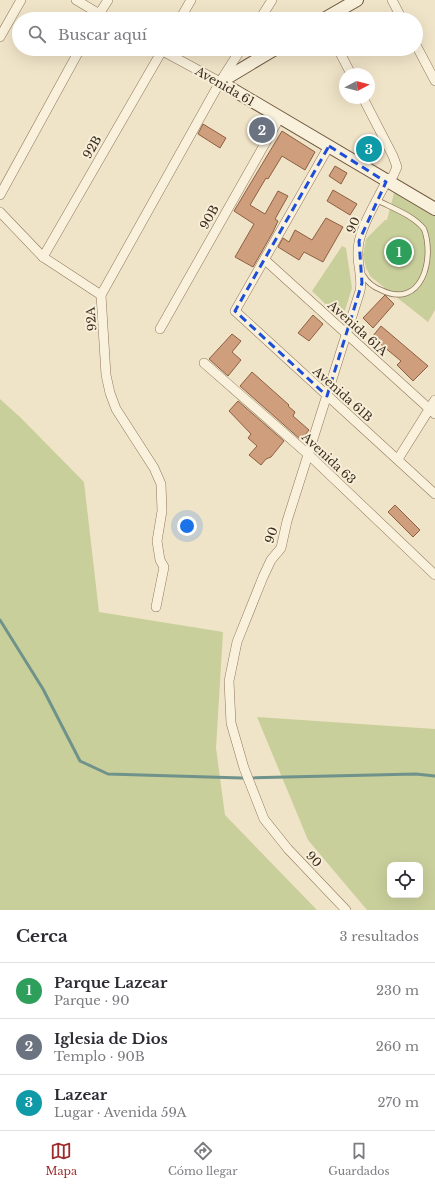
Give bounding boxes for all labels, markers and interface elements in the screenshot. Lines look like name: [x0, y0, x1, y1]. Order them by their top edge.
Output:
search box: [12, 12, 423, 56]
icon: search: [26, 23, 48, 45]
text: Buscar aquí: [58, 25, 147, 44]
street label: Avenida 61: [192, 63, 257, 109]
north arrow: [339, 68, 375, 104]
pin: 2: [249, 115, 275, 145]
street label: 92B: [79, 133, 105, 161]
pin: 3: [356, 134, 382, 164]
street label: 90B: [196, 202, 222, 232]
street label: 90: [343, 215, 363, 235]
pin: 1: [386, 237, 412, 267]
street label: Avenida 61A: [324, 297, 392, 359]
street label: 92A: [82, 305, 100, 332]
street label: Avenida 61B: [309, 363, 376, 425]
street label: Avenida 63: [298, 429, 359, 487]
your location: [177, 516, 197, 536]
street label: 90: [261, 525, 281, 545]
street label: 90: [303, 848, 325, 870]
map controls: [387, 862, 423, 898]
button: locate: [387, 862, 423, 898]
text: Cerca: [16, 926, 68, 947]
text: 3 resultados: [340, 928, 419, 945]
text: Parque Lazear: [54, 973, 167, 992]
text: 1: [26, 982, 32, 999]
text: 230 m: [376, 982, 419, 999]
text: Parque · 90: [54, 992, 130, 1009]
text: Iglesia de Dios: [54, 1029, 168, 1048]
text: 2: [25, 1038, 33, 1055]
text: 260 m: [376, 1038, 419, 1055]
text: Templo · 90B: [54, 1048, 145, 1065]
text: Lazear: [54, 1085, 107, 1104]
text: 3: [25, 1094, 33, 1111]
text: 270 m: [378, 1094, 419, 1111]
text: Lugar · Avenida 59A: [54, 1104, 187, 1121]
tab: Mapa: [45, 1140, 77, 1178]
tab: Cómo llegar: [168, 1140, 237, 1178]
tab: Guardados: [328, 1140, 390, 1178]

